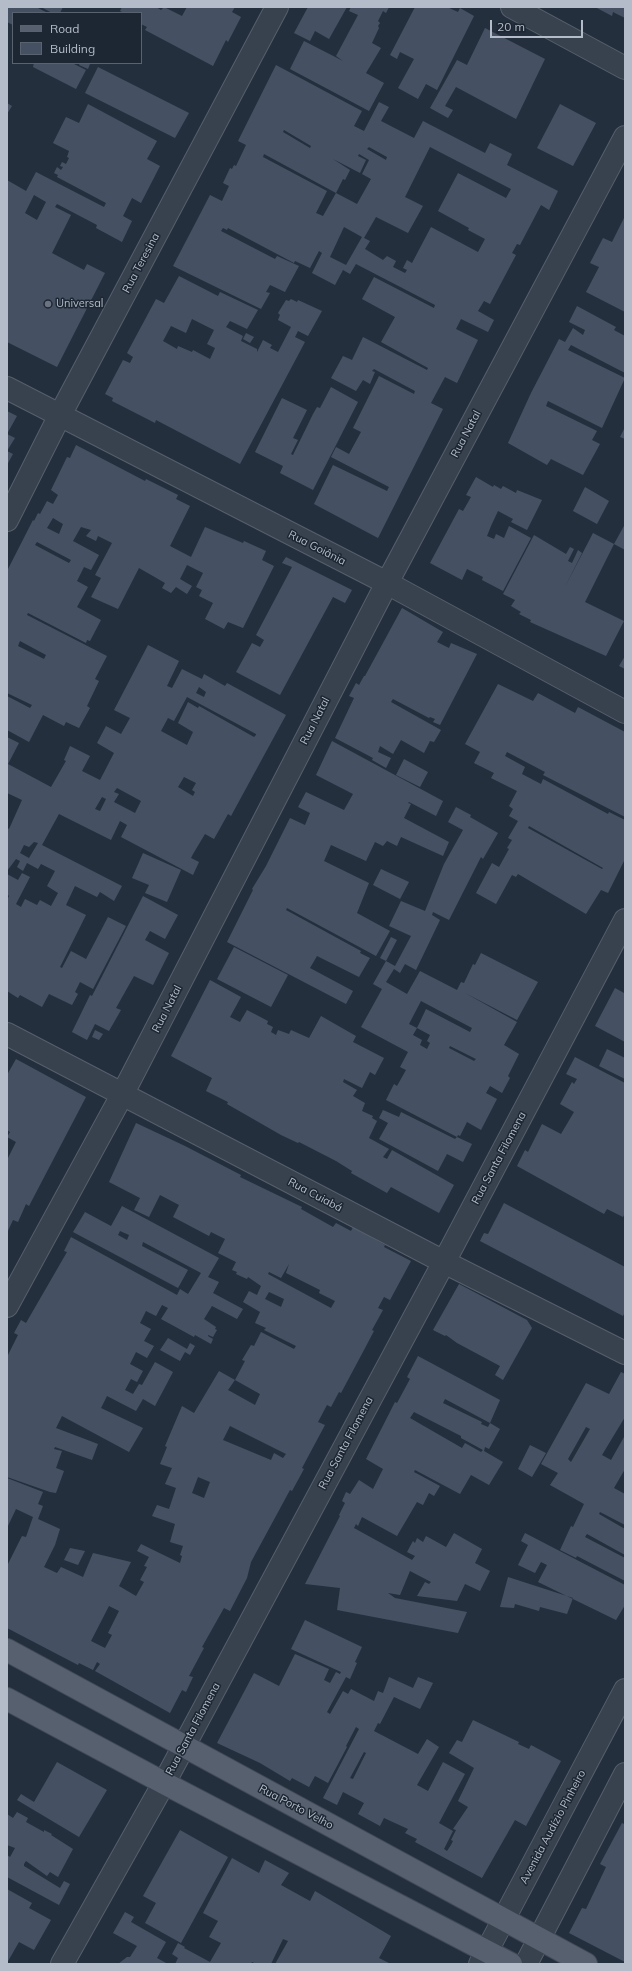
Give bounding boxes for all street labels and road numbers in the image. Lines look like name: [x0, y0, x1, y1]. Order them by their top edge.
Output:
street label: Rua Teresina: [120, 231, 162, 295]
street label: Rua Natal: [448, 408, 484, 460]
street label: Rua Goiânia: [286, 528, 348, 568]
street label: Rua Natal: [297, 695, 333, 747]
street label: Rua Natal: [149, 983, 185, 1035]
street label: Rua Santa Filomena: [469, 1109, 529, 1207]
street label: Rua Cuiabá: [286, 1175, 344, 1215]
street label: Rua Santa Filomena: [316, 1394, 376, 1492]
street label: Rua Santa Filomena: [163, 1680, 223, 1778]
street label: Avenida Audízio Pinheiro: [517, 1768, 589, 1886]
street label: Rua Porto Velho: [257, 1782, 335, 1832]

